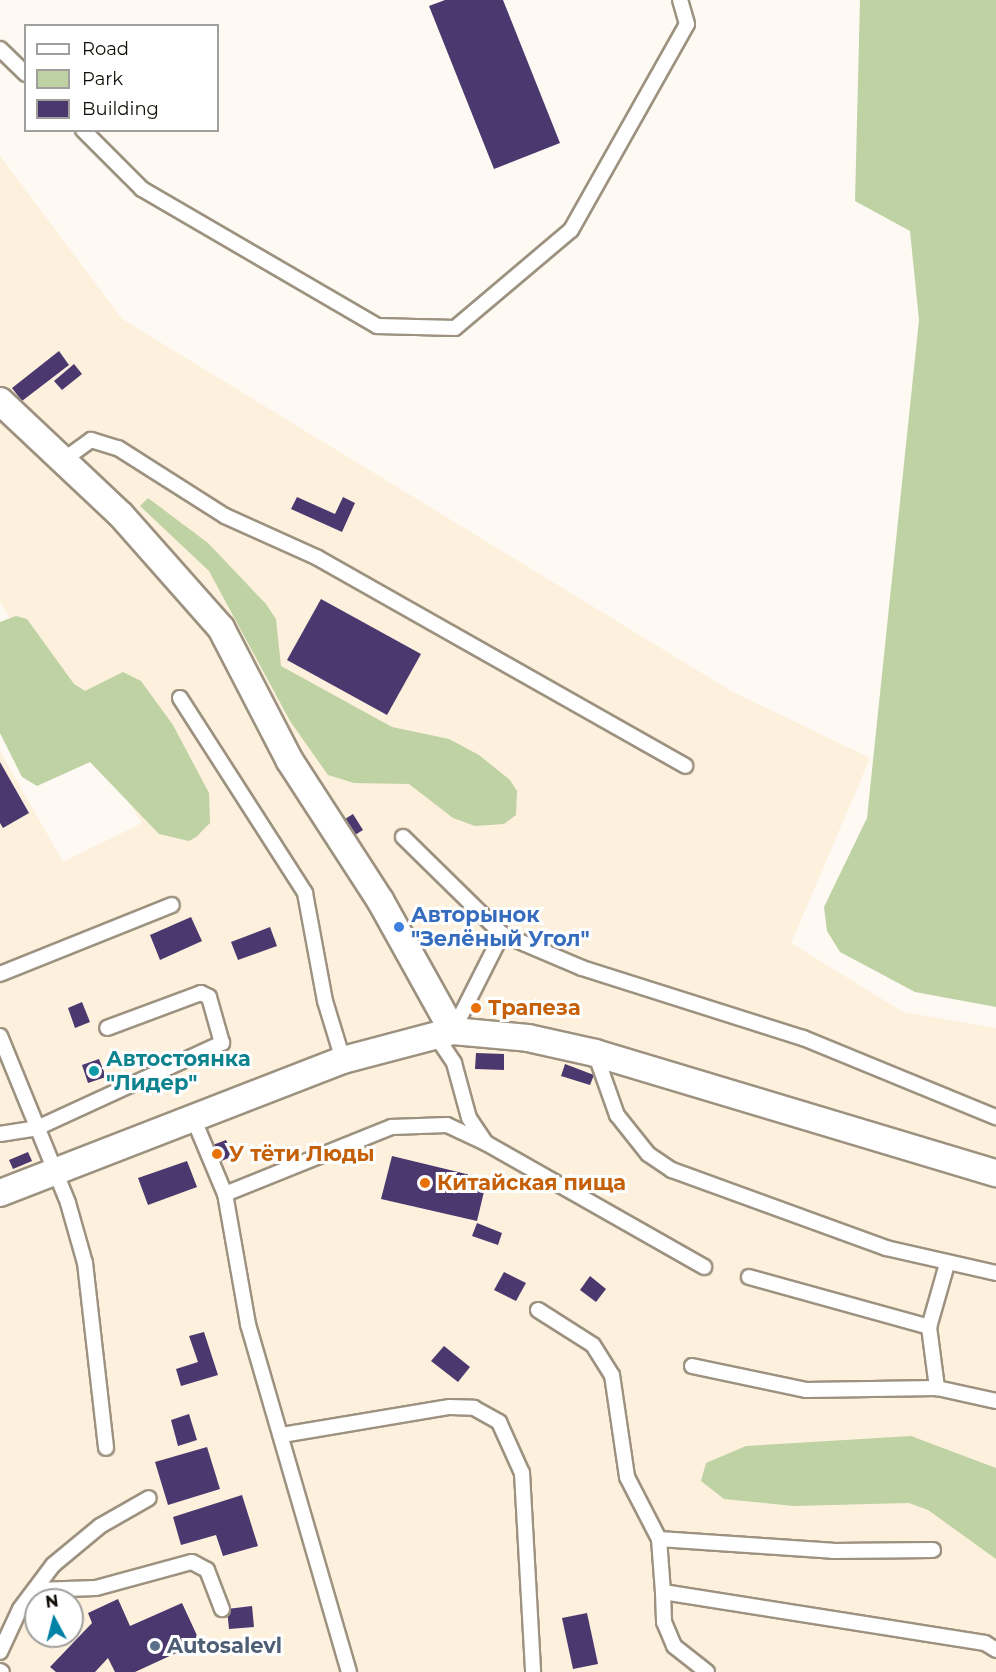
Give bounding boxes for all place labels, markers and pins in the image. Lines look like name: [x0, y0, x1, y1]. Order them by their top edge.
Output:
place label: Авторынок "Зелёный Угол": [411, 902, 590, 952]
marker: Авторынок "Зелёный Угол": [392, 920, 406, 934]
place label: Трапеза: [488, 995, 581, 1021]
marker: Трапеза: [469, 1001, 483, 1015]
place label: Автостоянка "Лидер": [106, 1046, 251, 1096]
marker: Автостоянка "Лидер": [87, 1064, 101, 1078]
place label: У тёти Люды: [229, 1141, 374, 1167]
marker: У тёти Люды: [210, 1147, 224, 1161]
place label: Китайская пища: [437, 1170, 626, 1196]
marker: Китайская пища: [418, 1176, 432, 1190]
place label: Autosalevl: [167, 1633, 282, 1659]
marker: Autosalevl: [148, 1639, 162, 1653]

